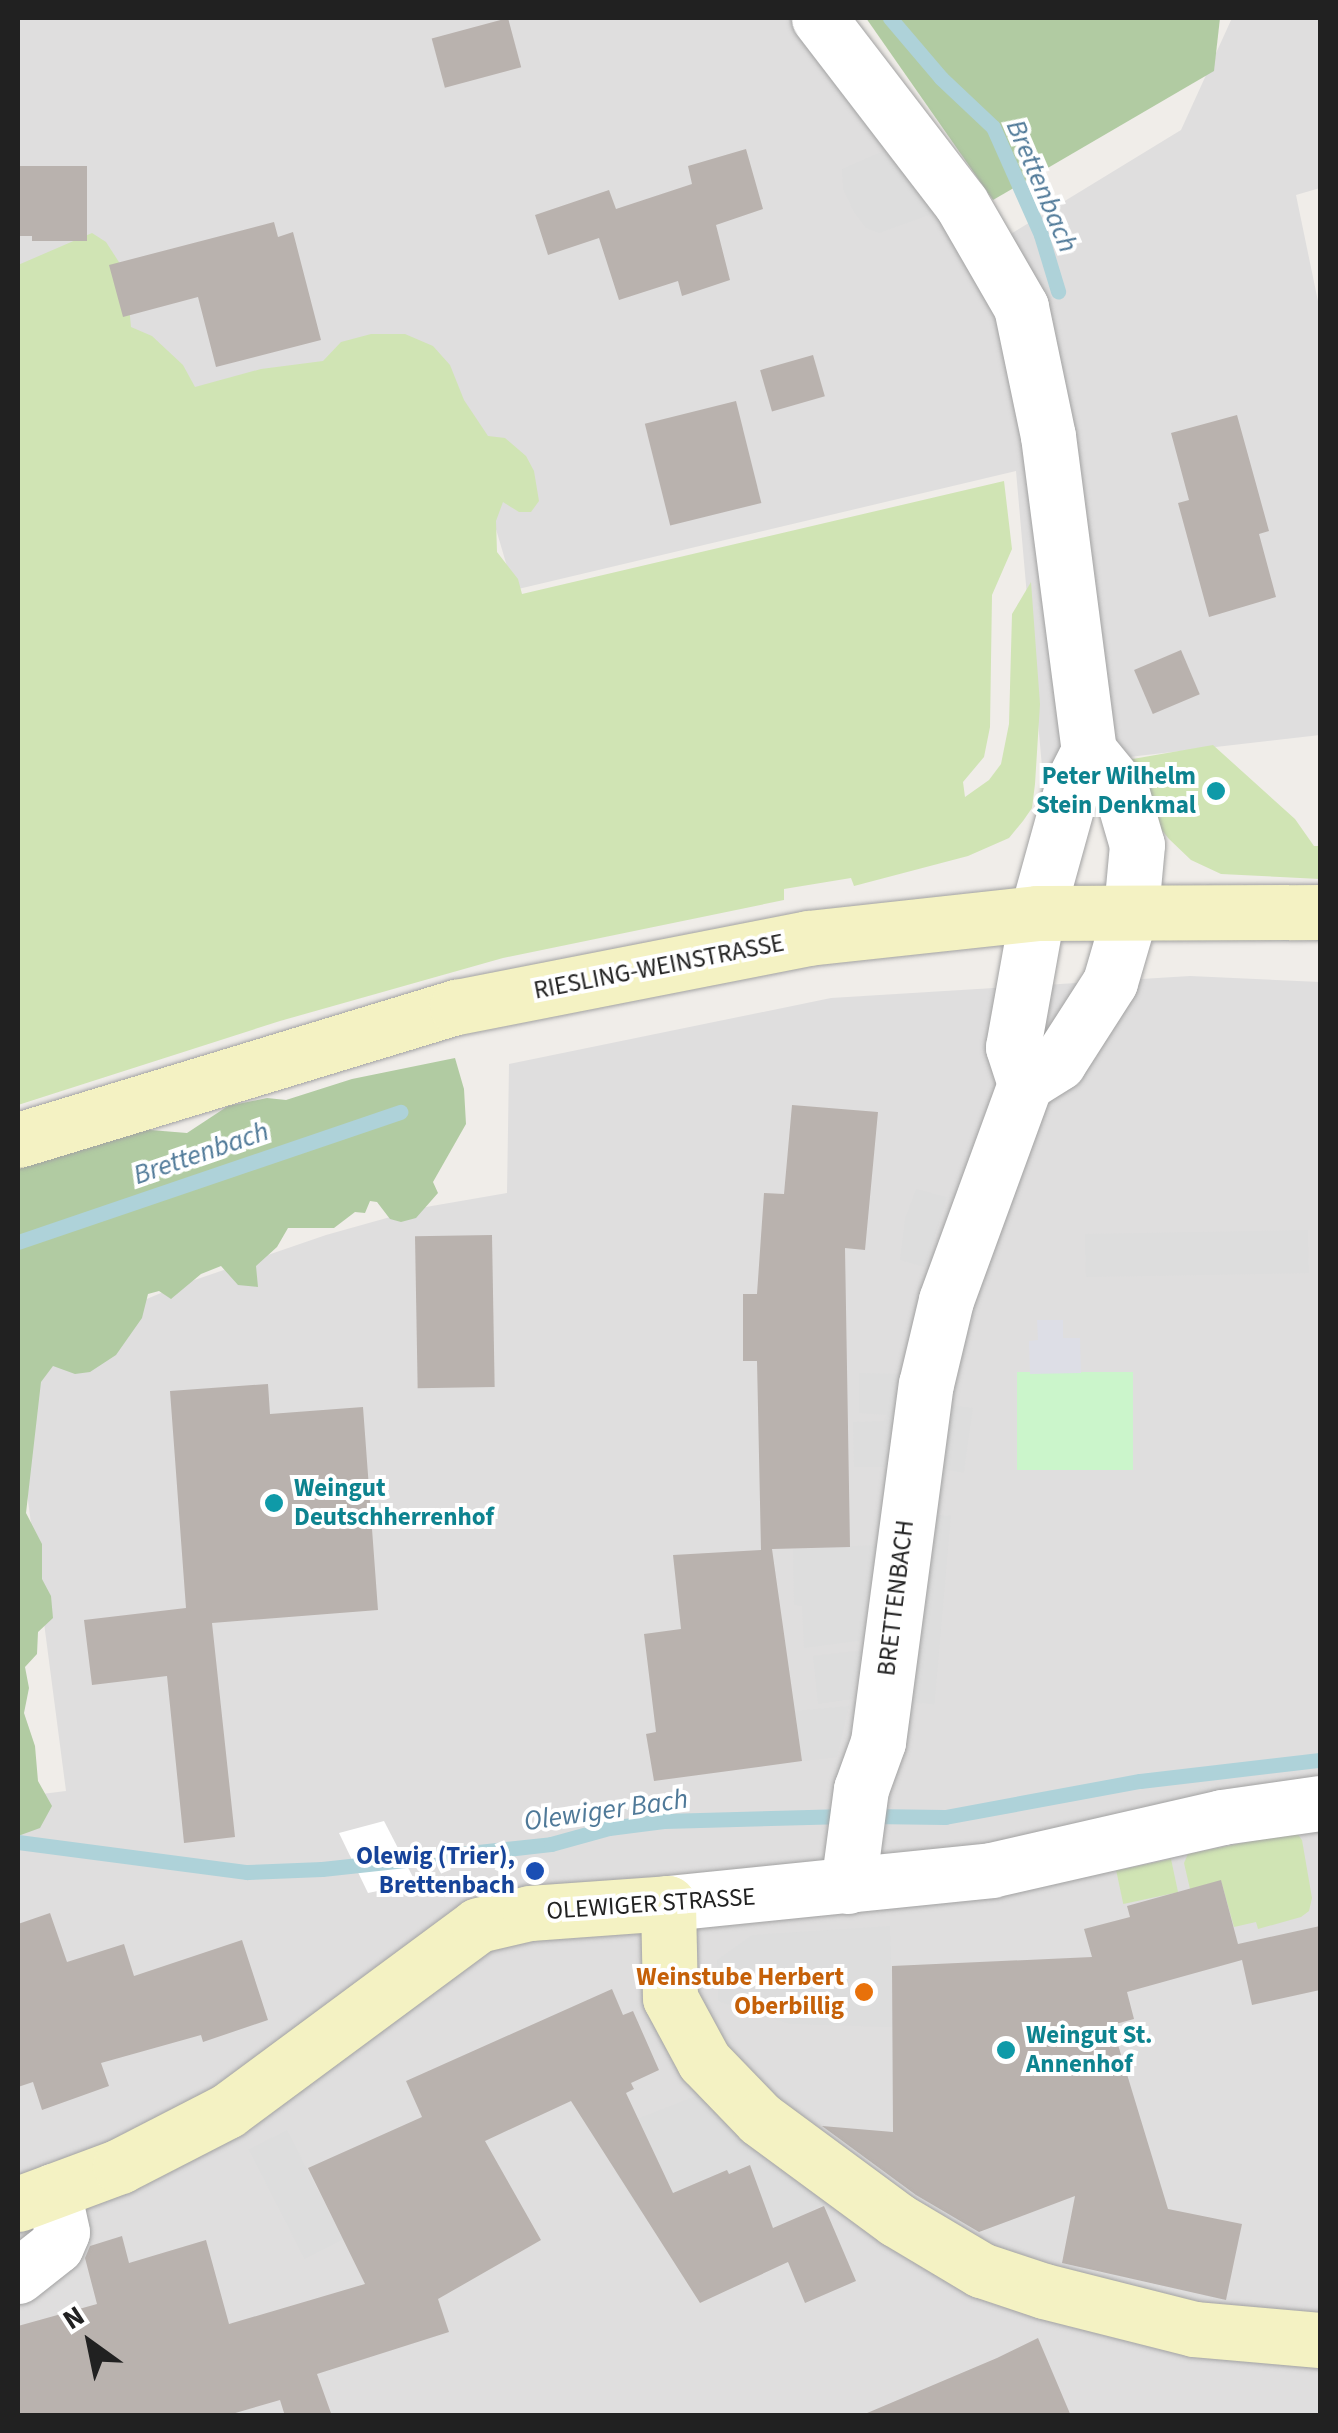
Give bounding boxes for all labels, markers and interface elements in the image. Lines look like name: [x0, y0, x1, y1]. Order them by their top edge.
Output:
water label: Brettenbach: [999, 115, 1085, 257]
place label: Peter Wilhelm Stein Denkmal: [1036, 762, 1196, 821]
marker: Peter Wilhelm Stein Denkmal: [1205, 780, 1227, 802]
street label: RIESLING-WEINSTRASSE: [531, 928, 787, 1006]
water label: Brettenbach: [129, 1114, 273, 1192]
place label: Weingut Deutschherrenhof: [294, 1474, 494, 1533]
marker: Weingut Deutschherrenhof: [263, 1492, 285, 1514]
street label: BRETTENBACH: [872, 1518, 920, 1678]
water label: Olewiger Bach: [522, 1782, 690, 1838]
place label: Olewig (Trier), Brettenbach: [356, 1842, 515, 1901]
marker: Olewig (Trier), Brettenbach: [524, 1860, 546, 1882]
street label: OLEWIGER STRASSE: [545, 1882, 757, 1926]
place label: Weinstube Herbert Oberbillig: [636, 1963, 844, 2022]
marker: Weinstube Herbert Oberbillig: [853, 1981, 875, 2003]
place label: Weingut St. Annenhof: [1026, 2021, 1153, 2080]
marker: Weingut St. Annenhof: [995, 2039, 1017, 2061]
north arrow: [40, 2293, 140, 2393]
text: N: [55, 2296, 92, 2340]

